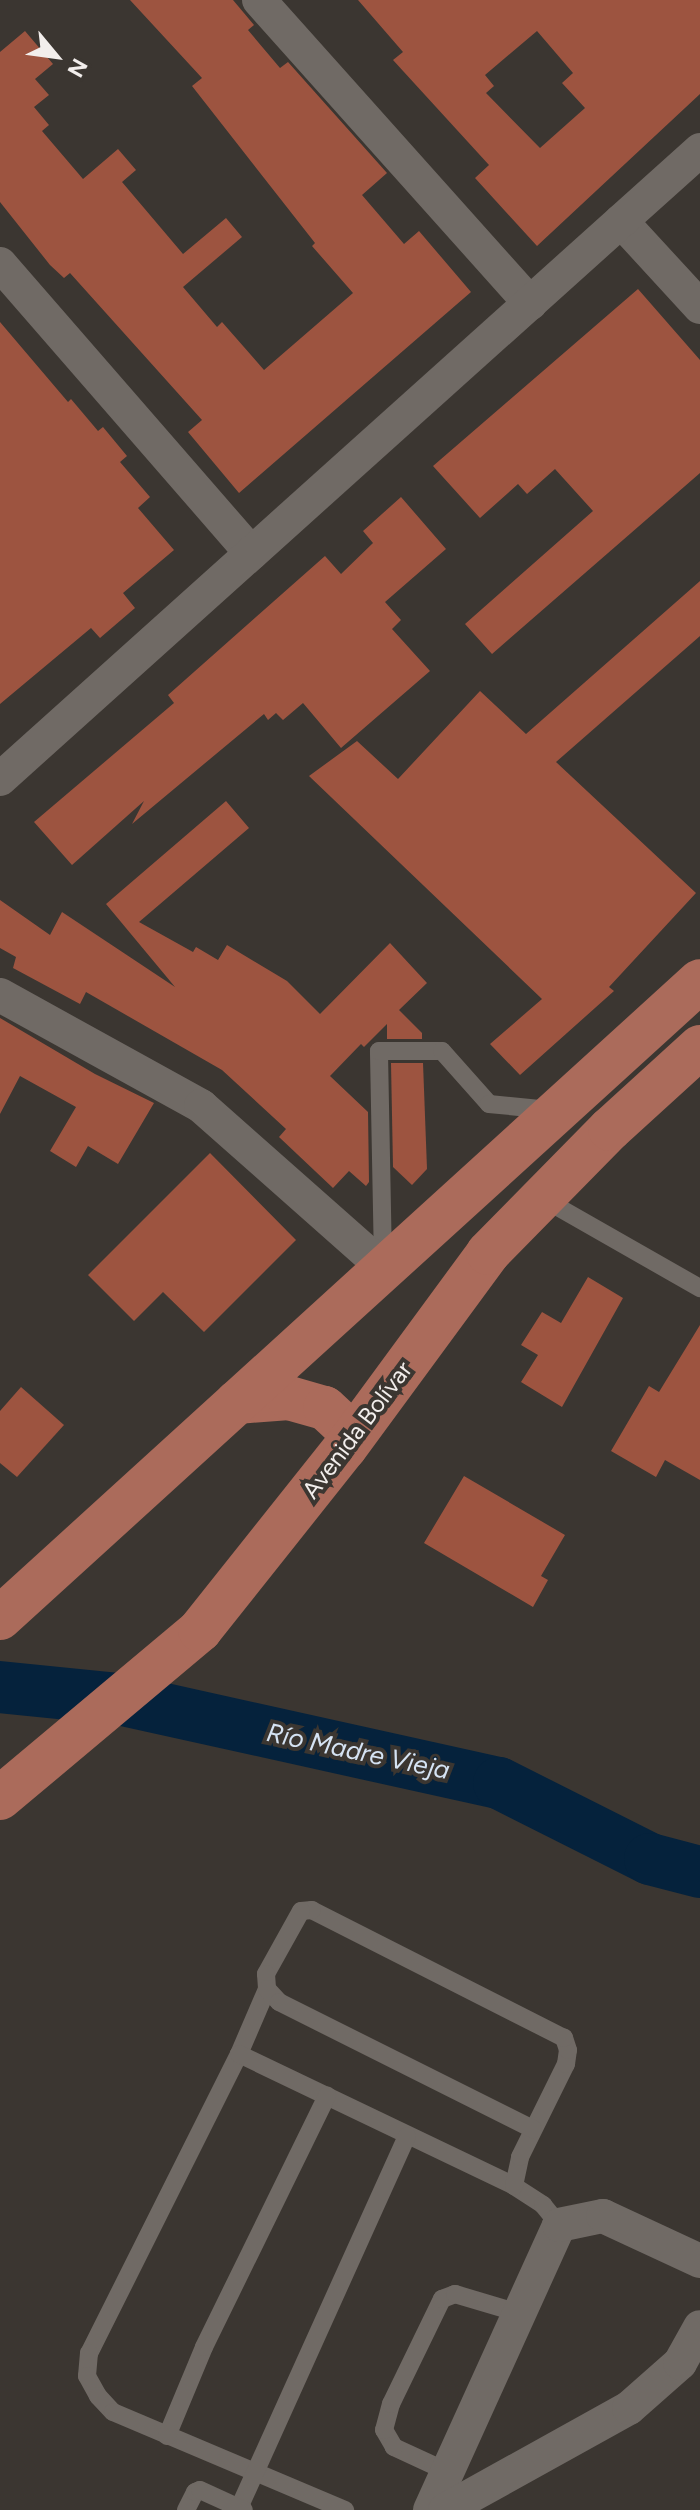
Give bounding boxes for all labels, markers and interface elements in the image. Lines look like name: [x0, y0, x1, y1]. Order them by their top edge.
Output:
north arrow: [16, 16, 96, 96]
text: N: [61, 54, 93, 82]
street label: Avenida Bolívar: [296, 1356, 418, 1504]
water label: Río Madre Vieja: [264, 1717, 452, 1787]

